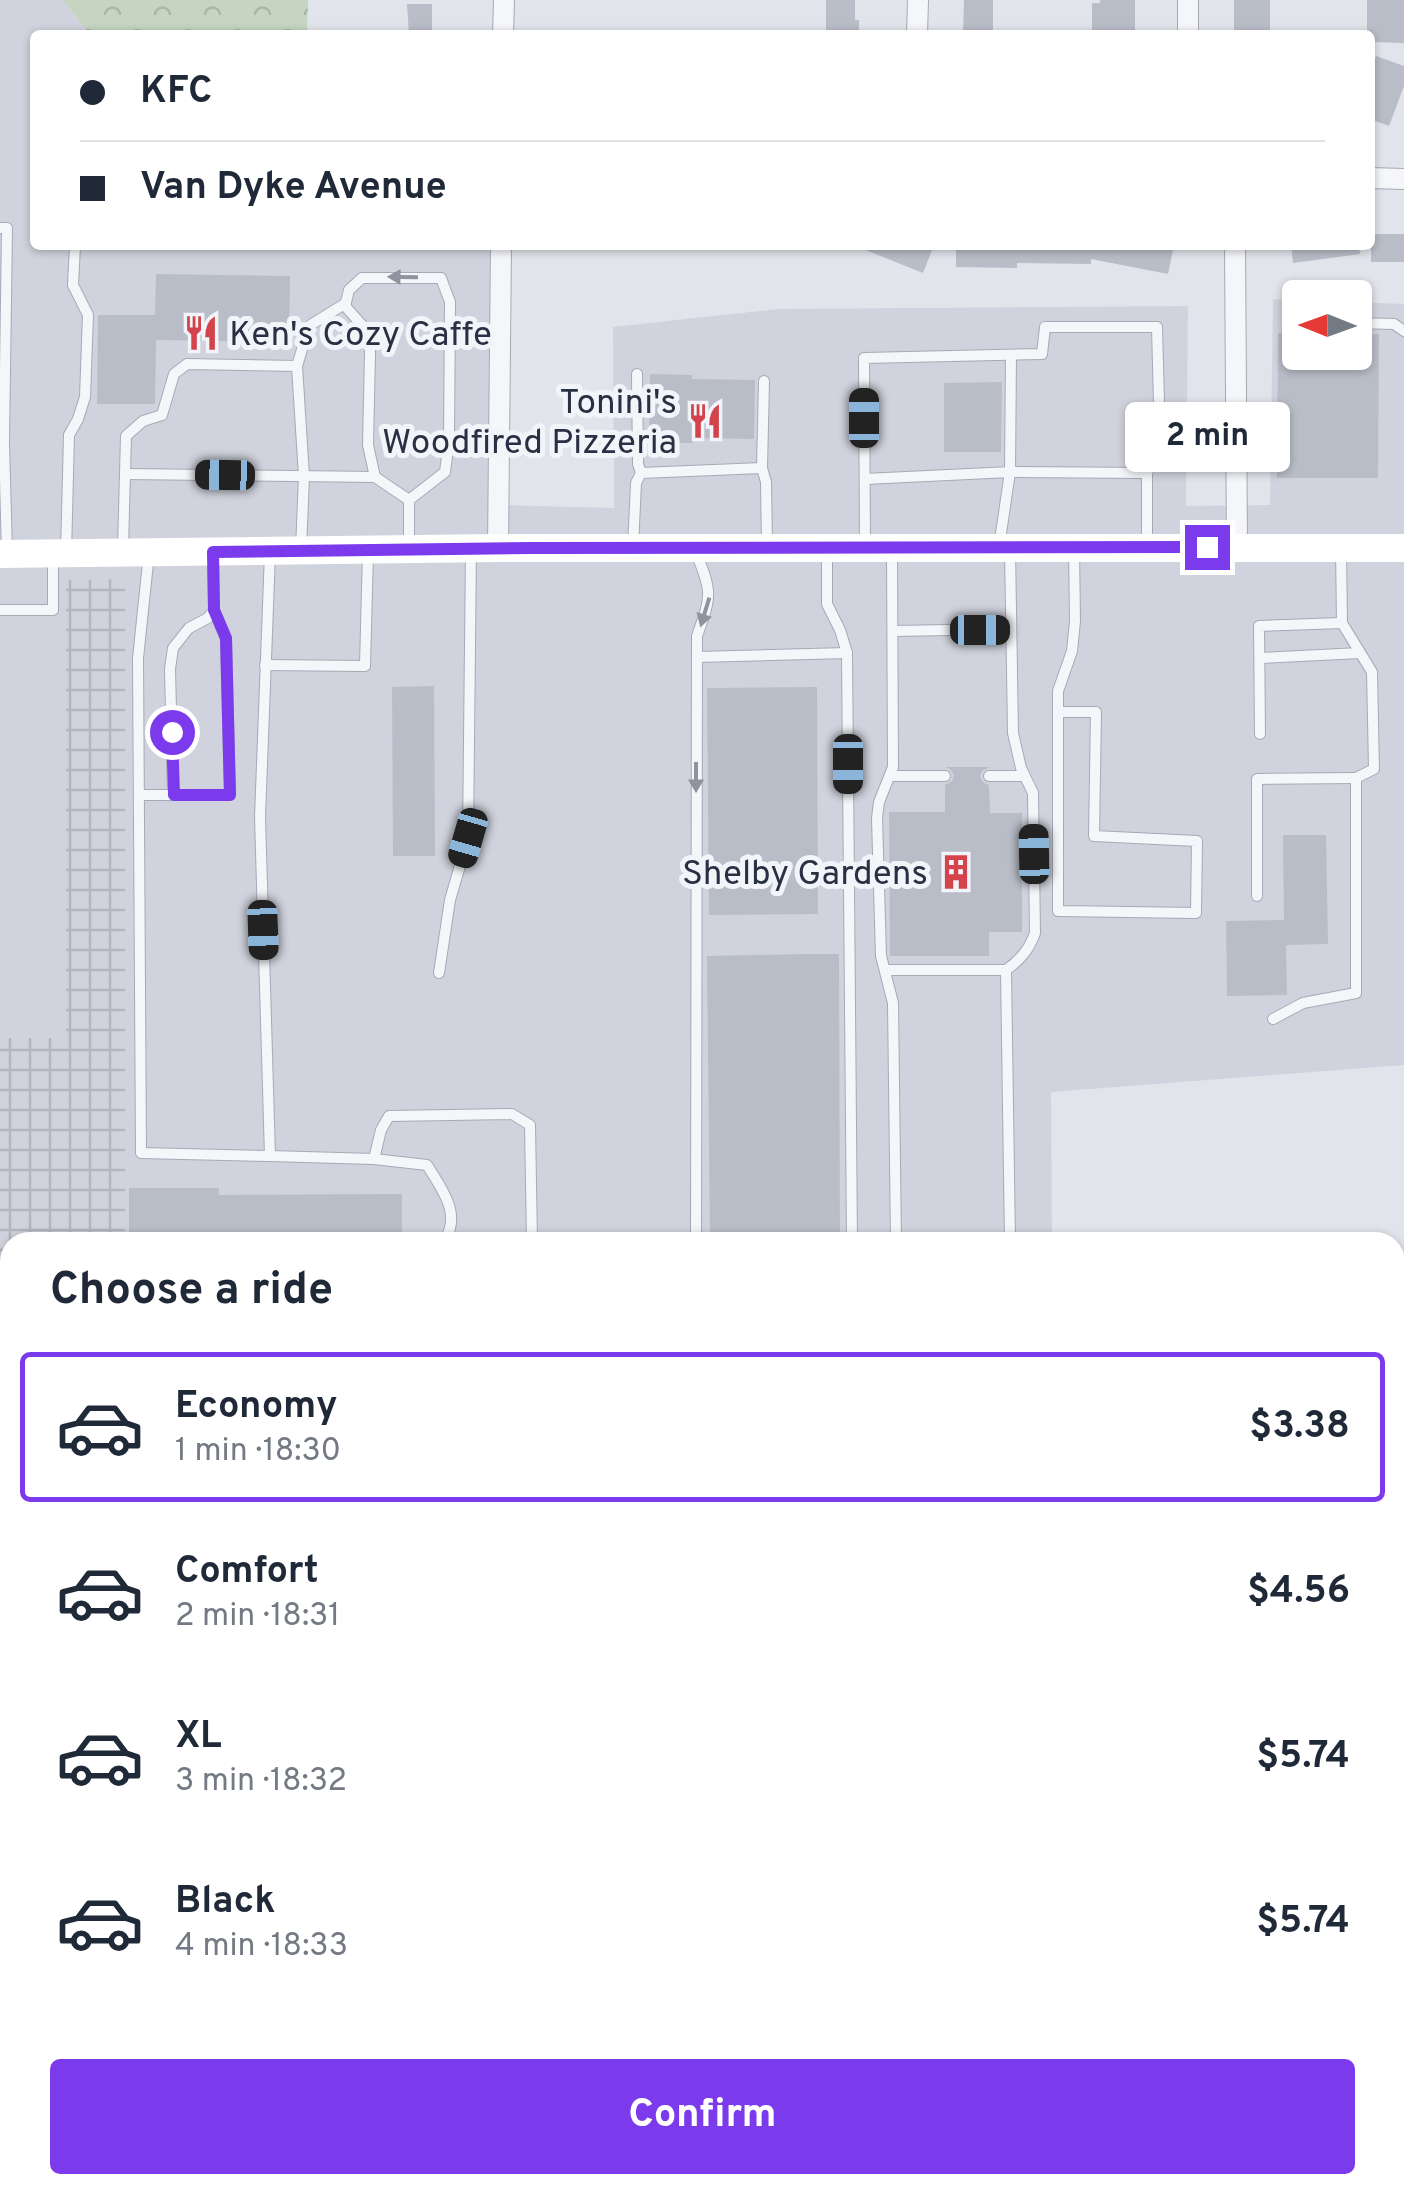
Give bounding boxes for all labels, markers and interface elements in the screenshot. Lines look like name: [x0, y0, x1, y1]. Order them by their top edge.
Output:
text: KFC: [140, 68, 212, 117]
text: Van Dyke Avenue: [140, 164, 447, 213]
one-way arrow: [386, 269, 418, 285]
north arrow: [1282, 280, 1372, 370]
map controls: [1282, 280, 1372, 370]
restaurant icon: Ken's Cozy Caffe: [182, 314, 220, 352]
place label: Ken's Cozy Caffe: [229, 314, 492, 358]
place label: Tonini's Woodfired Pizzeria: [382, 382, 677, 466]
car: [849, 388, 879, 448]
restaurant icon: Tonini's Woodfired Pizzeria: [686, 402, 724, 440]
callout: 2 min: [1124, 402, 1290, 472]
text: 2 min: [1166, 417, 1249, 457]
car: [195, 459, 255, 491]
route end: [1185, 525, 1230, 570]
one-way arrow: [696, 598, 711, 628]
car: [950, 615, 1010, 645]
route start: [150, 710, 195, 755]
car: [833, 734, 863, 794]
one-way arrow: [689, 761, 705, 793]
car: [445, 805, 491, 871]
car: [1018, 824, 1050, 884]
place label: Shelby Gardens: [682, 853, 928, 897]
building icon: Shelby Gardens: [937, 853, 975, 891]
car: [247, 899, 279, 961]
text: Choose a ride: [50, 1263, 333, 1320]
icon: car: [55, 1382, 145, 1472]
text: Economy: [175, 1383, 337, 1432]
text: $3.38: [1249, 1403, 1350, 1452]
text: 1 min · 18:30: [175, 1432, 341, 1472]
icon: car: [55, 1547, 145, 1637]
text: Comfort: [175, 1548, 319, 1597]
text: $4.56: [1247, 1568, 1350, 1617]
text: 2 min · 18:31: [175, 1597, 340, 1637]
icon: car: [55, 1712, 145, 1802]
text: XL: [175, 1713, 222, 1762]
text: $5.74: [1256, 1733, 1350, 1782]
text: 3 min · 18:32: [175, 1762, 347, 1802]
icon: car: [55, 1877, 145, 1967]
text: Black: [175, 1878, 275, 1927]
text: $5.74: [1256, 1898, 1350, 1947]
text: 4 min · 18:33: [175, 1927, 348, 1967]
button: Confirm: [50, 2059, 1355, 2174]

